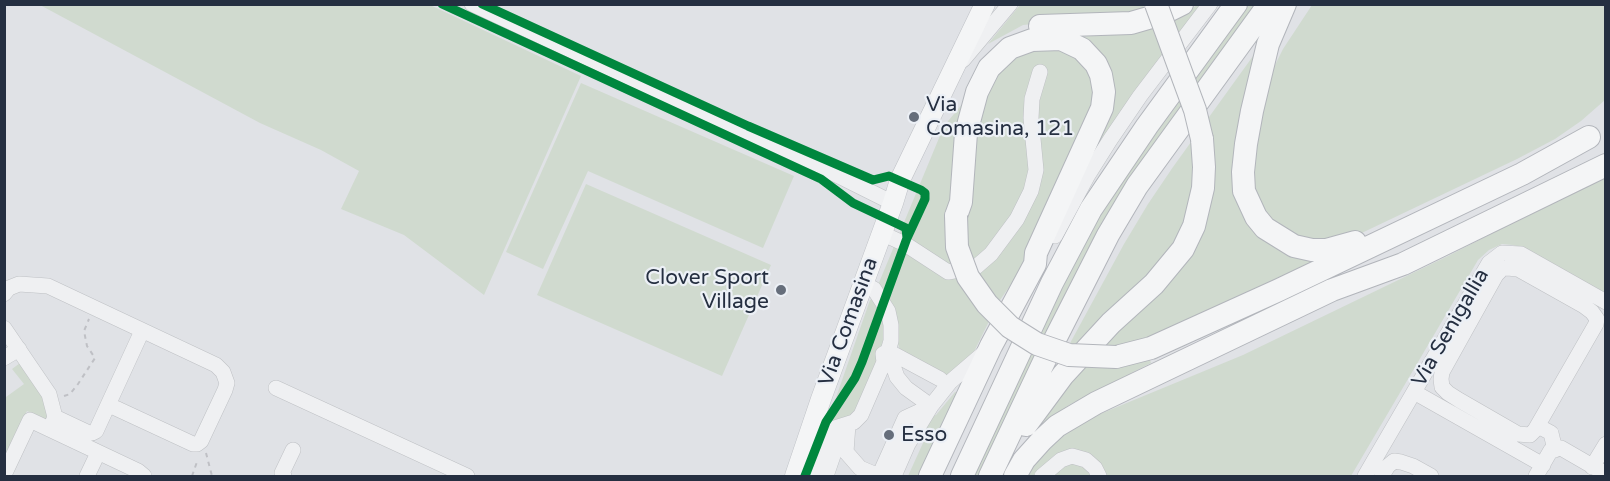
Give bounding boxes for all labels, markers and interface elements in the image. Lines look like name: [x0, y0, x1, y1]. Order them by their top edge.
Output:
place label: Via Comasina, 121: [926, 92, 1074, 142]
marker: Via Comasina, 121: [907, 110, 921, 124]
street label: Via Comasina: [814, 254, 884, 390]
street label: Via Senigallia: [1407, 264, 1495, 392]
place label: Clover Sport Village: [645, 265, 769, 315]
marker: Clover Sport Village: [774, 283, 788, 297]
place label: Esso: [901, 422, 947, 448]
marker: Esso: [882, 428, 896, 442]

